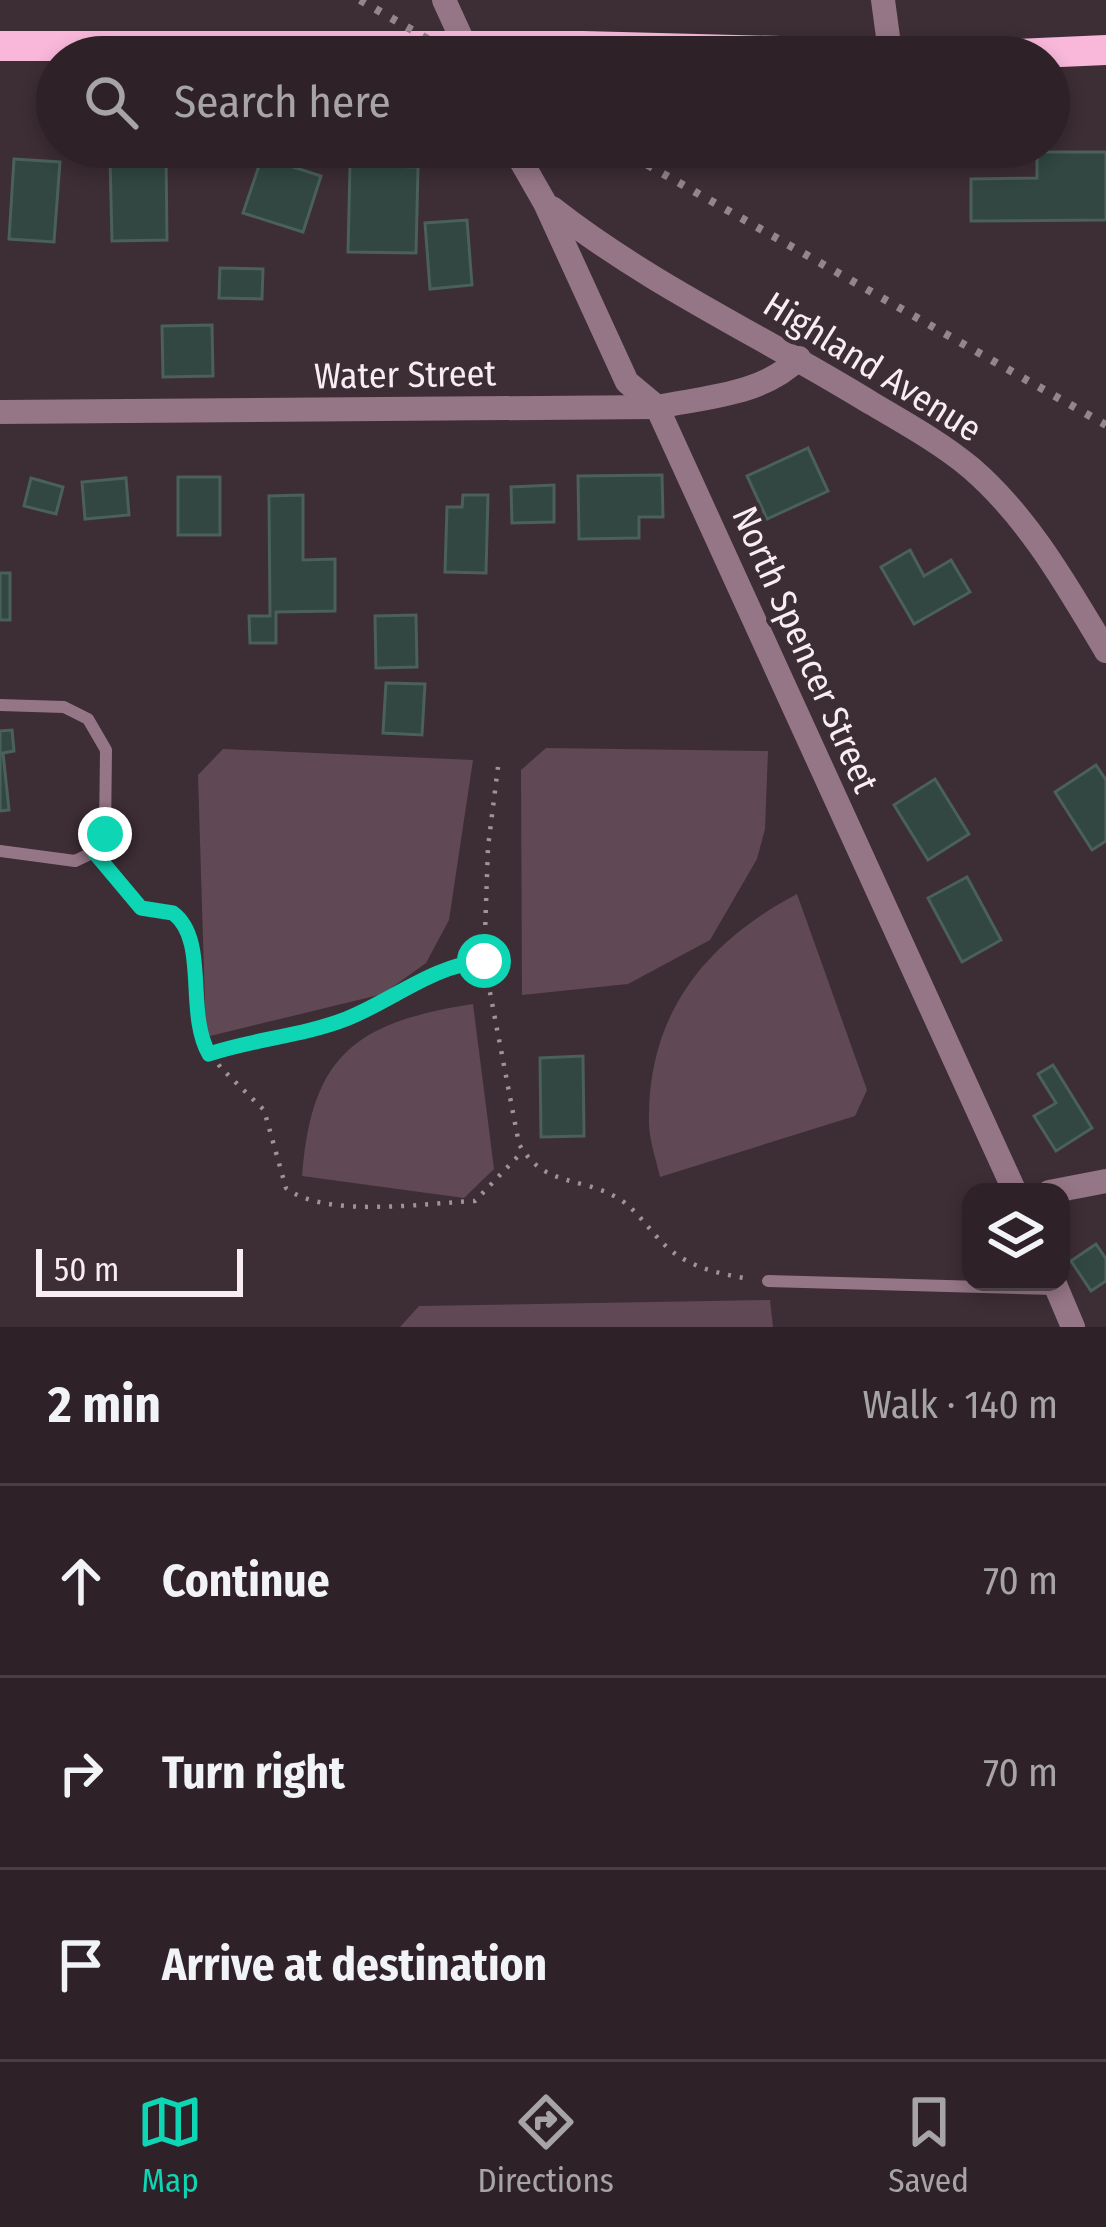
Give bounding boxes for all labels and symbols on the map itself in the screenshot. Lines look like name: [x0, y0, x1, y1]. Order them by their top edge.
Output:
street label: Highland Avenue: [755, 282, 990, 451]
street label: Water Street: [314, 351, 497, 399]
street label: North Spencer Street: [722, 500, 888, 799]
route end: [78, 807, 132, 861]
route start: [457, 934, 511, 988]
scale bar: [36, 1243, 243, 1296]

